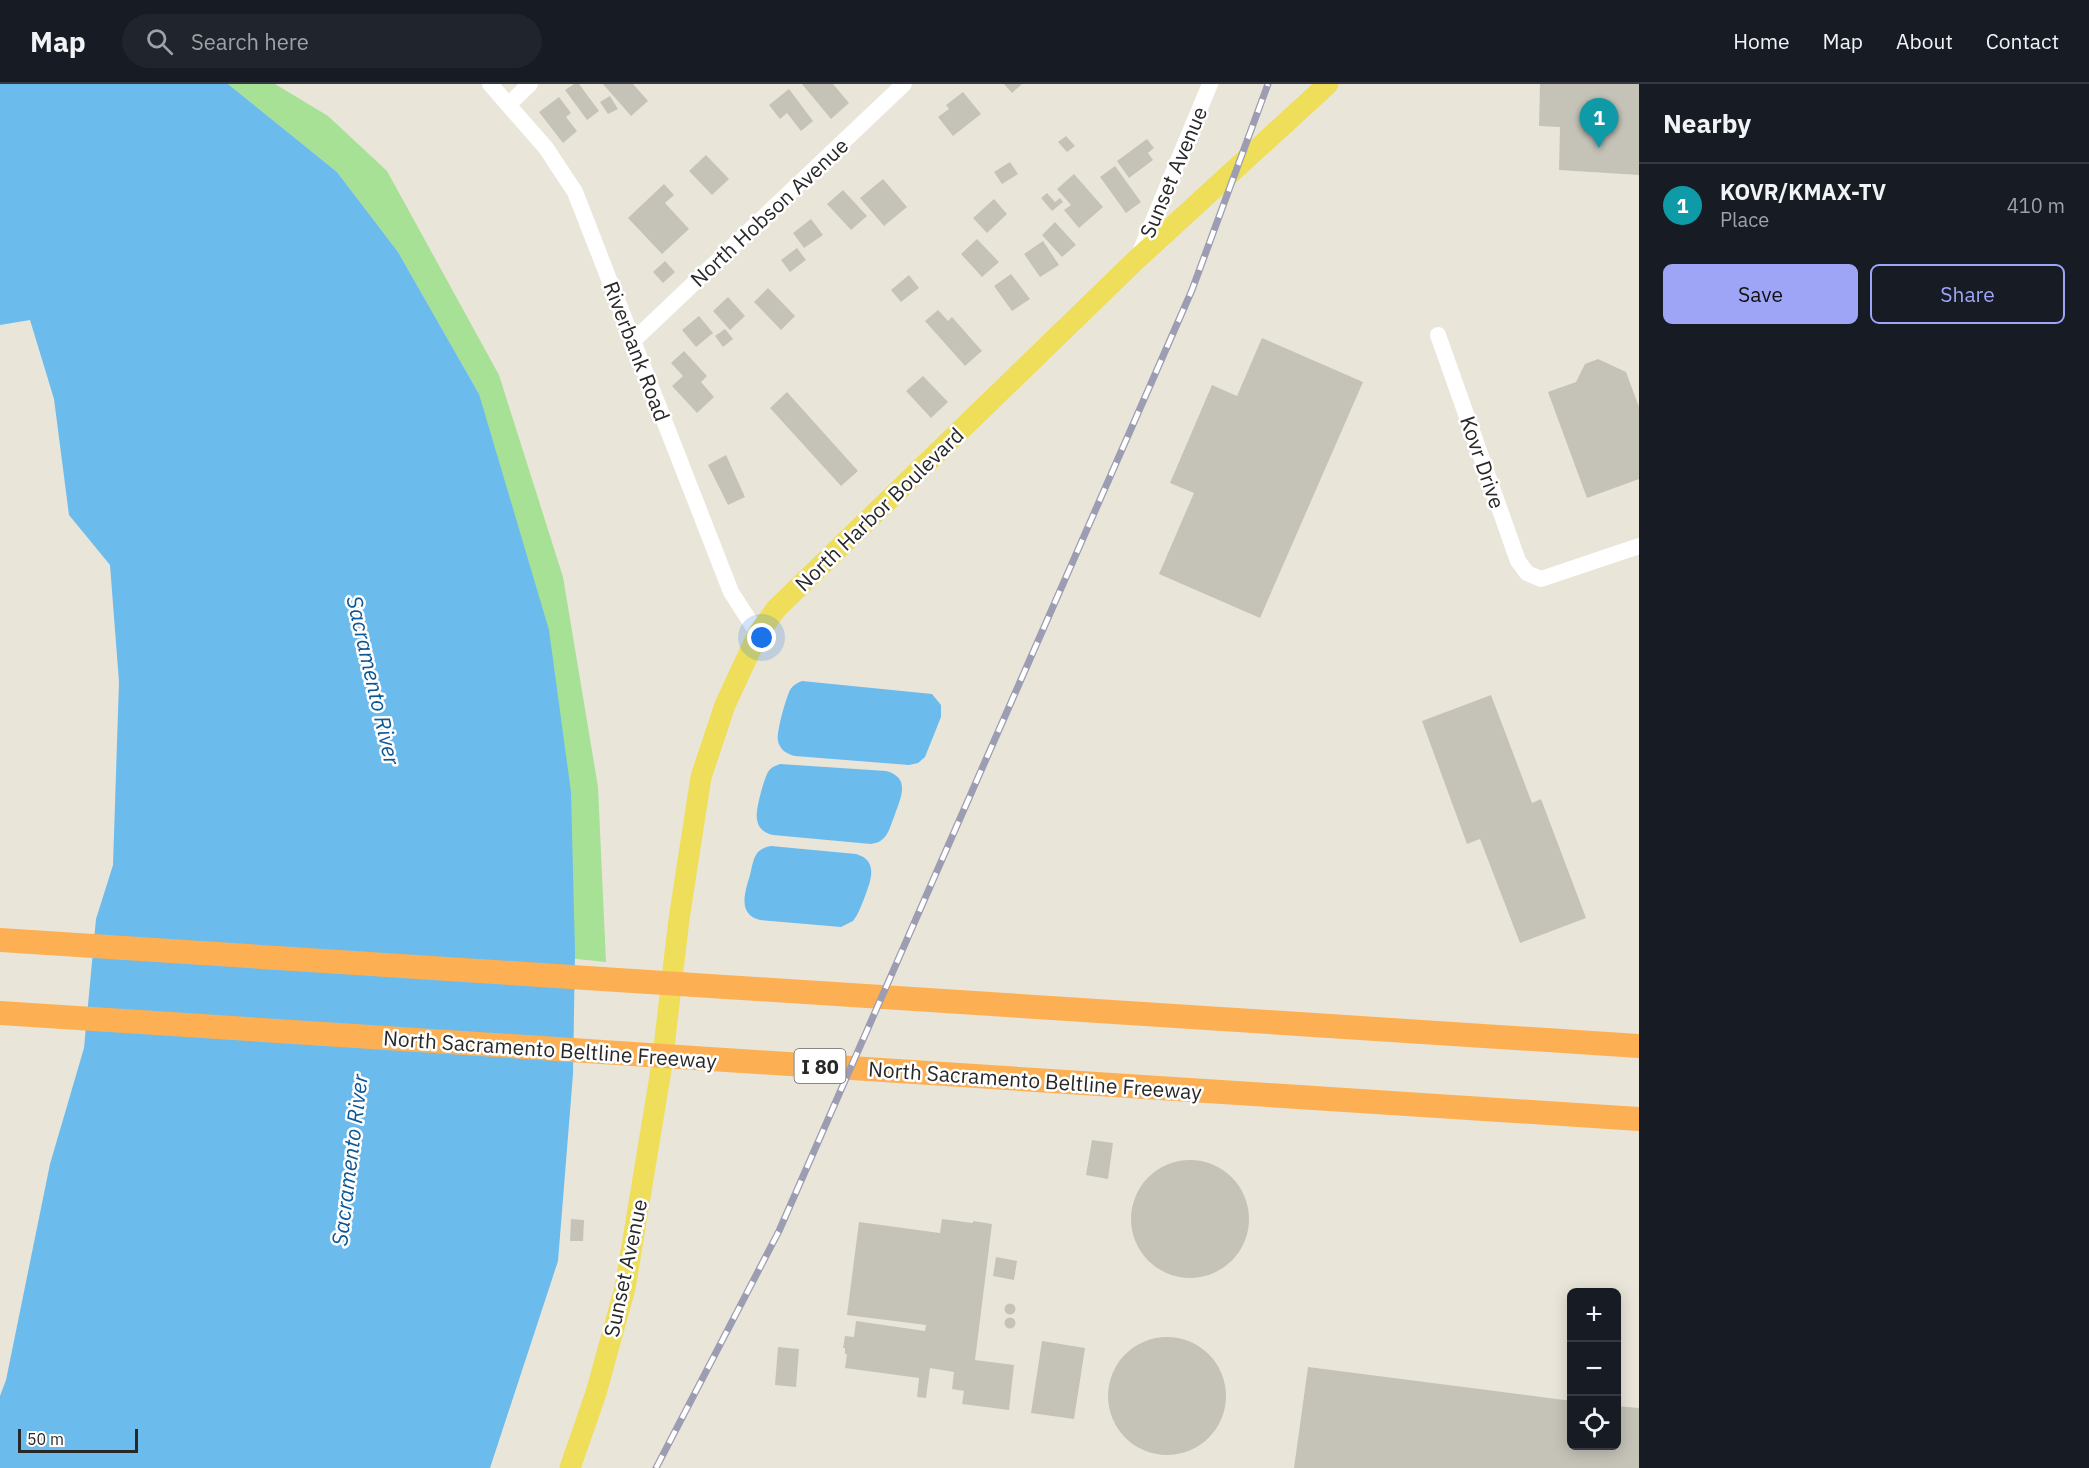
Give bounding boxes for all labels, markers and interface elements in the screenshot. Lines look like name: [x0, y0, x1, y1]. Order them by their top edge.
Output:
search box: [122, 14, 542, 68]
text: Map: [30, 23, 86, 60]
icon: search: [143, 25, 176, 58]
text: Search here: [191, 27, 309, 56]
text: Home: [1733, 27, 1790, 55]
text: Map: [1823, 27, 1863, 55]
text: About: [1896, 27, 1953, 55]
text: Contact: [1986, 27, 2059, 55]
pin: 1: [1580, 98, 1618, 148]
street label: Sunset Avenue: [1133, 102, 1213, 242]
text: Nearby: [1663, 106, 1751, 140]
street label: North Hobson Avenue: [684, 131, 854, 293]
text: KOVR/KMAX-TV: [1720, 177, 1886, 206]
text: 1: [1677, 192, 1689, 219]
text: 410 m: [2007, 192, 2065, 219]
text: Place: [1720, 206, 1769, 233]
button: Save: [1663, 264, 1858, 324]
button: Share: [1870, 264, 2065, 324]
street label: Riverbank Road: [597, 277, 677, 425]
street label: Kovr Drive: [1454, 412, 1512, 512]
street label: North Harbor Boulevard: [788, 421, 970, 597]
water label: Sacramento River: [340, 593, 408, 768]
your location: [747, 623, 776, 652]
street label: North Sacramento Beltline Freeway: [382, 1023, 718, 1075]
road number: I 80: [794, 1049, 846, 1083]
street label: North Sacramento Beltline Freeway: [867, 1054, 1203, 1106]
water label: Sacramento River: [324, 1072, 374, 1247]
street label: Sunset Avenue: [597, 1196, 653, 1340]
map controls: [1567, 1288, 1621, 1450]
button: +: [1567, 1288, 1621, 1342]
button: −: [1567, 1342, 1621, 1396]
button: locate: [1567, 1396, 1621, 1450]
scale bar: [18, 1426, 138, 1454]
text: 50 m: [27, 1429, 64, 1449]

